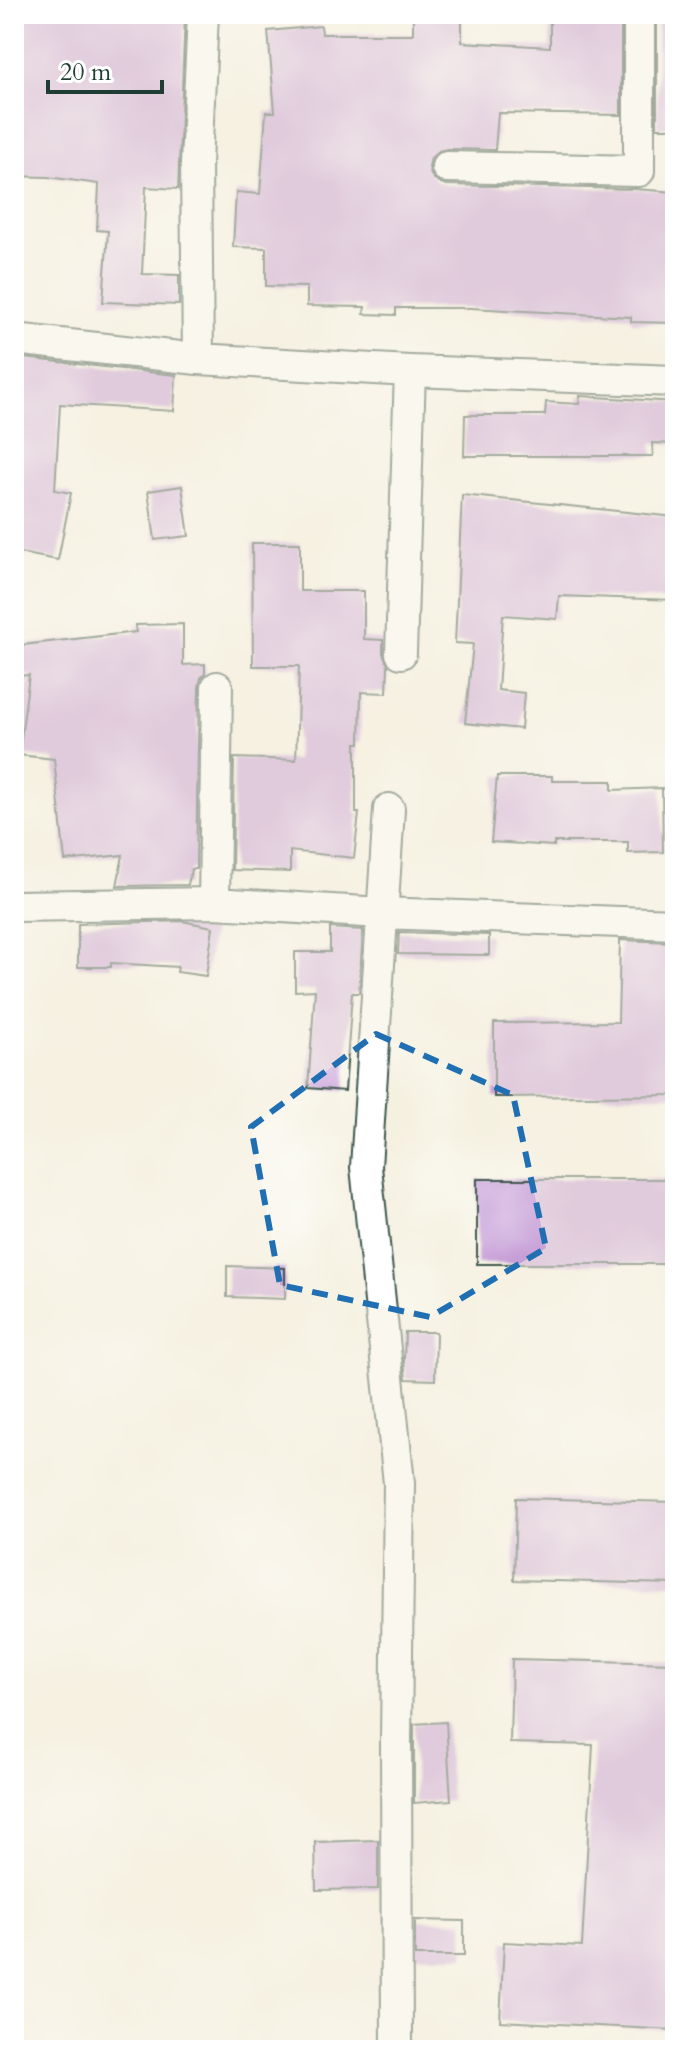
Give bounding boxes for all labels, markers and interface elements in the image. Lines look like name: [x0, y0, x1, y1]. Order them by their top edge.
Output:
scale bar: [48, 44, 162, 94]
text: 20 m: [60, 56, 112, 89]

